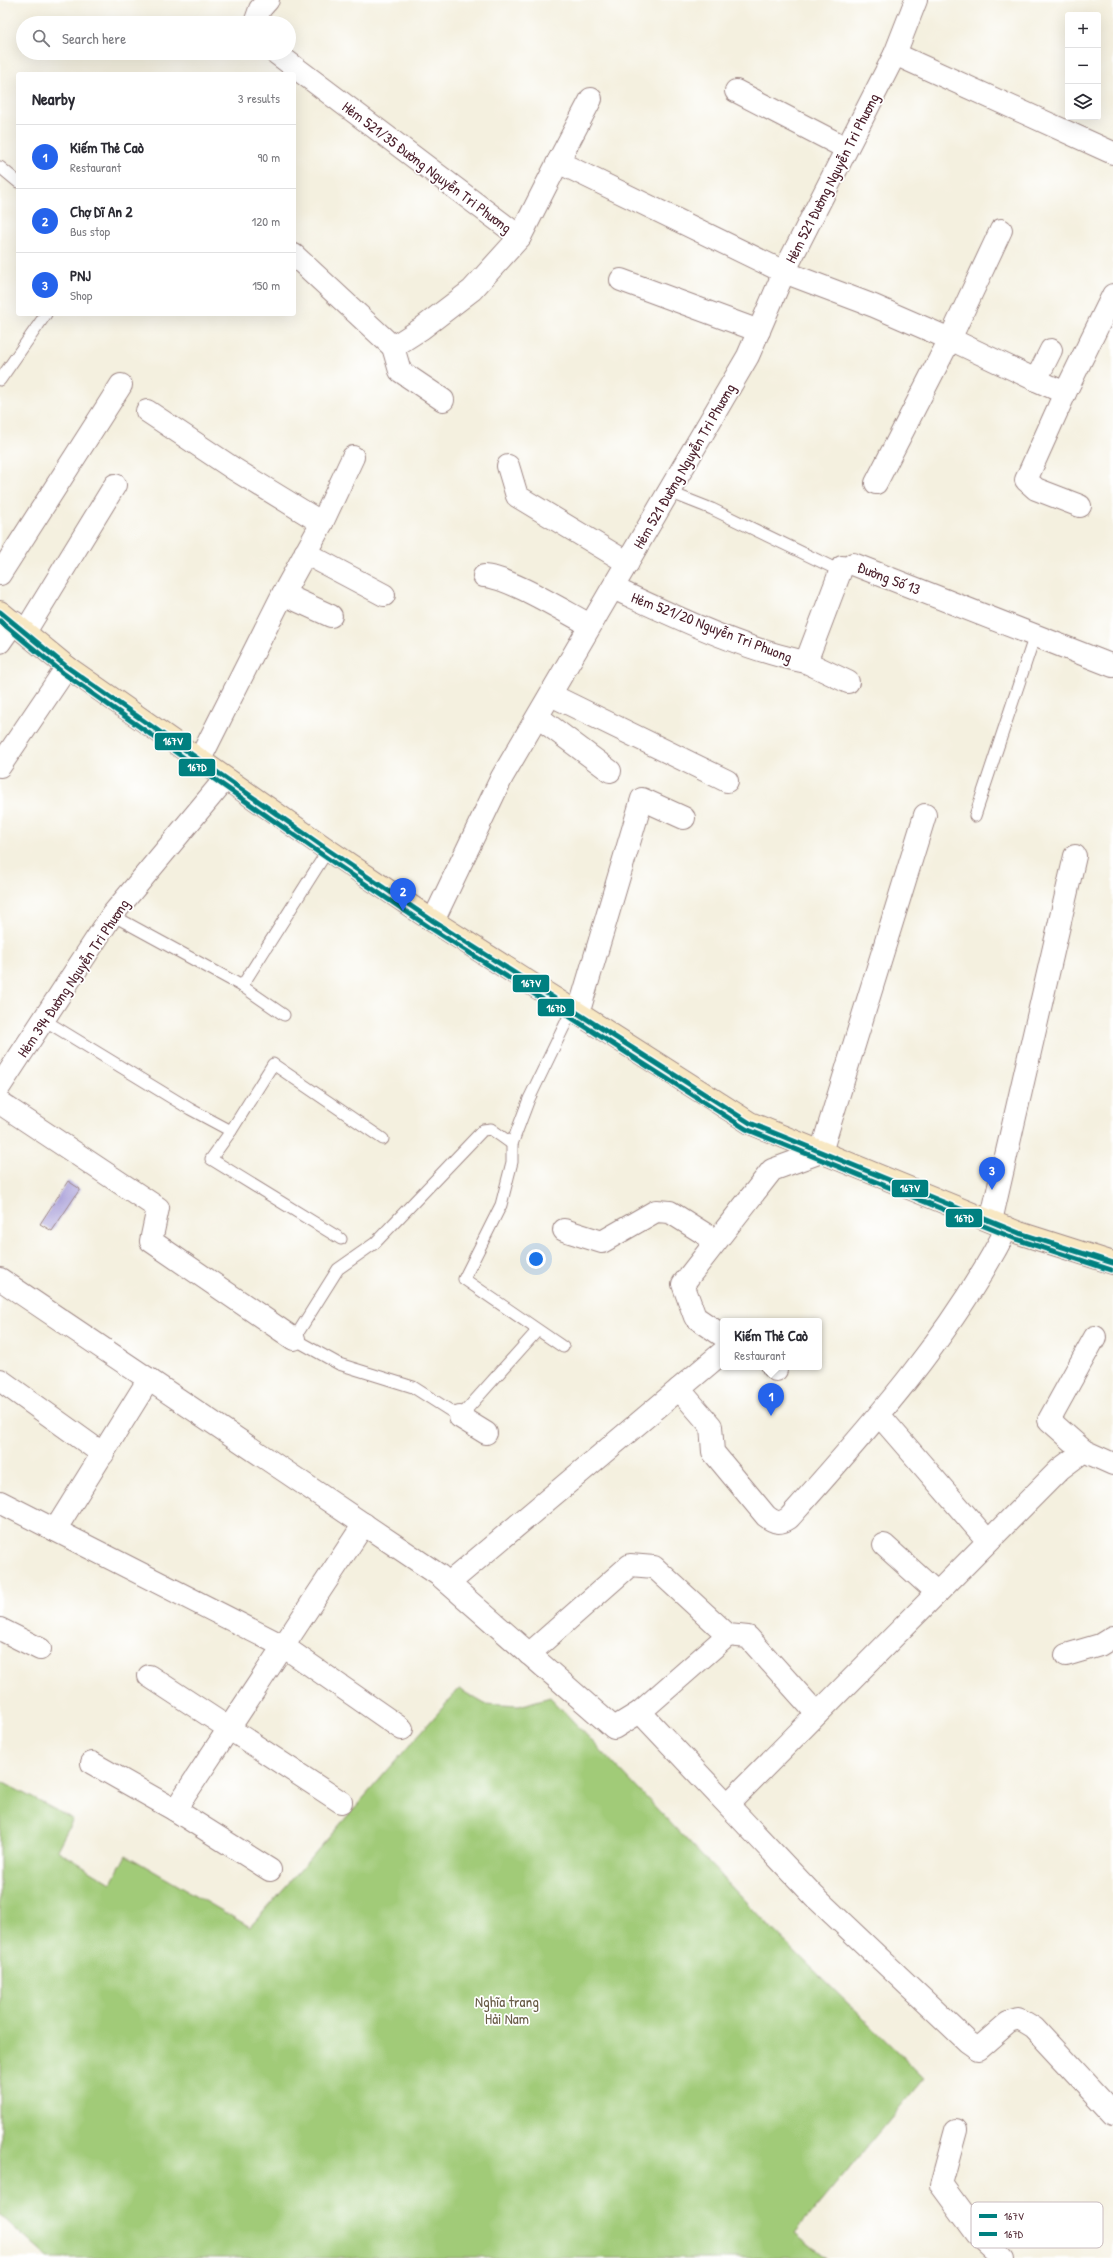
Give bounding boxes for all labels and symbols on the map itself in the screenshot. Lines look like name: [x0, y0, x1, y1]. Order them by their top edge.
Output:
street label: Hẻm 521 Đường Nguyễn Tri Phương: [780, 89, 884, 266]
street label: Hẻm 521/35 Đường Nguyễn Tri Phương: [338, 96, 516, 238]
street label: Hẻm 521 Đường Nguyễn Tri Phương: [628, 379, 740, 553]
street label: Đường Số 13: [855, 556, 924, 600]
street label: Hẻm 521/20 Nguyễn Tri Phuong: [629, 587, 796, 668]
line badge: 167V: [154, 732, 192, 751]
text: 167V: [163, 734, 184, 748]
line badge: 167D: [178, 758, 216, 777]
text: 167D: [187, 760, 207, 774]
pin: 2: [390, 878, 416, 911]
street label: Hẻm 394 Đường Nguyễn Tri Phương: [12, 894, 134, 1061]
line badge: 167V: [512, 974, 550, 993]
text: 167V: [521, 976, 542, 990]
line badge: 167D: [537, 998, 575, 1017]
text: 167D: [546, 1001, 566, 1015]
pin: 3: [979, 1157, 1005, 1190]
line badge: 167V: [891, 1179, 929, 1198]
text: 167V: [900, 1181, 921, 1195]
line badge: 167D: [945, 1208, 983, 1228]
text: 167D: [954, 1211, 974, 1225]
your location: [526, 1249, 546, 1269]
pin: 1: [758, 1383, 784, 1416]
park label: Nghĩa trang Hải Nam: [475, 1991, 539, 2029]
legend: [971, 2202, 1103, 2248]
text: 167V: [1004, 2209, 1025, 2223]
text: 167D: [1004, 2227, 1024, 2241]

